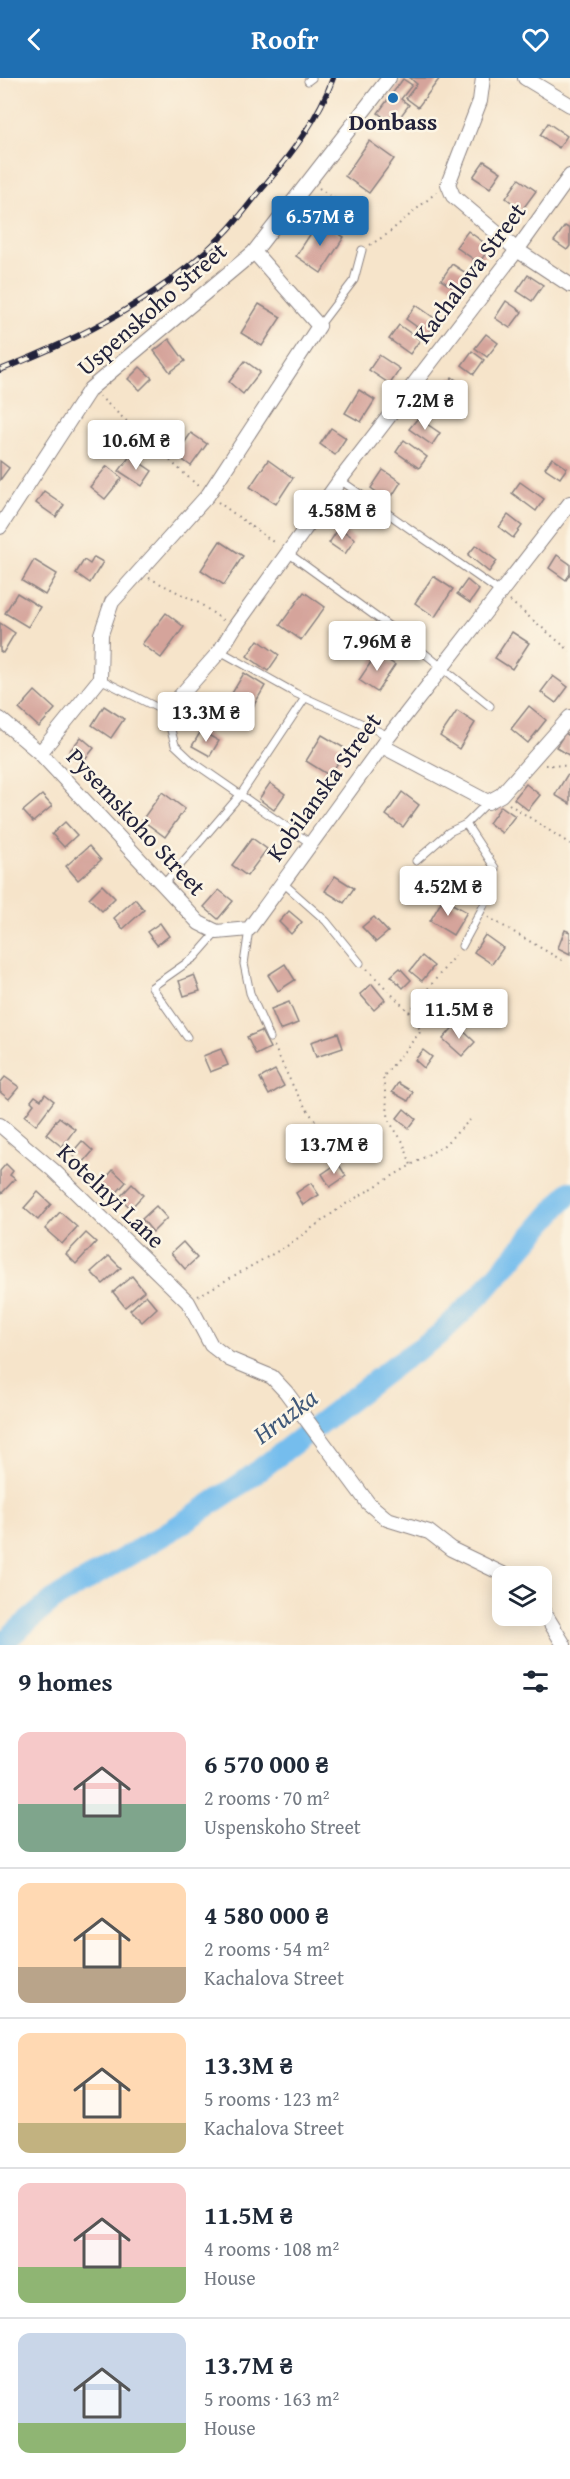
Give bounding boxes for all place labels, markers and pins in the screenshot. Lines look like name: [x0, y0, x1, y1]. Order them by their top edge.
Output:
marker: Donbass: [386, 91, 400, 105]
place label: Donbass: [349, 104, 437, 139]
pin: 6.57M ₴: [265, 196, 375, 247]
pin: 7.2M ₴: [376, 380, 474, 431]
pin: 10.6M ₴: [81, 420, 191, 471]
pin: 4.58M ₴: [287, 490, 397, 541]
pin: 7.96M ₴: [322, 621, 432, 672]
pin: 13.3M ₴: [151, 692, 261, 743]
pin: 4.52M ₴: [393, 866, 503, 917]
pin: 11.5M ₴: [404, 989, 514, 1040]
pin: 13.7M ₴: [279, 1124, 389, 1175]

